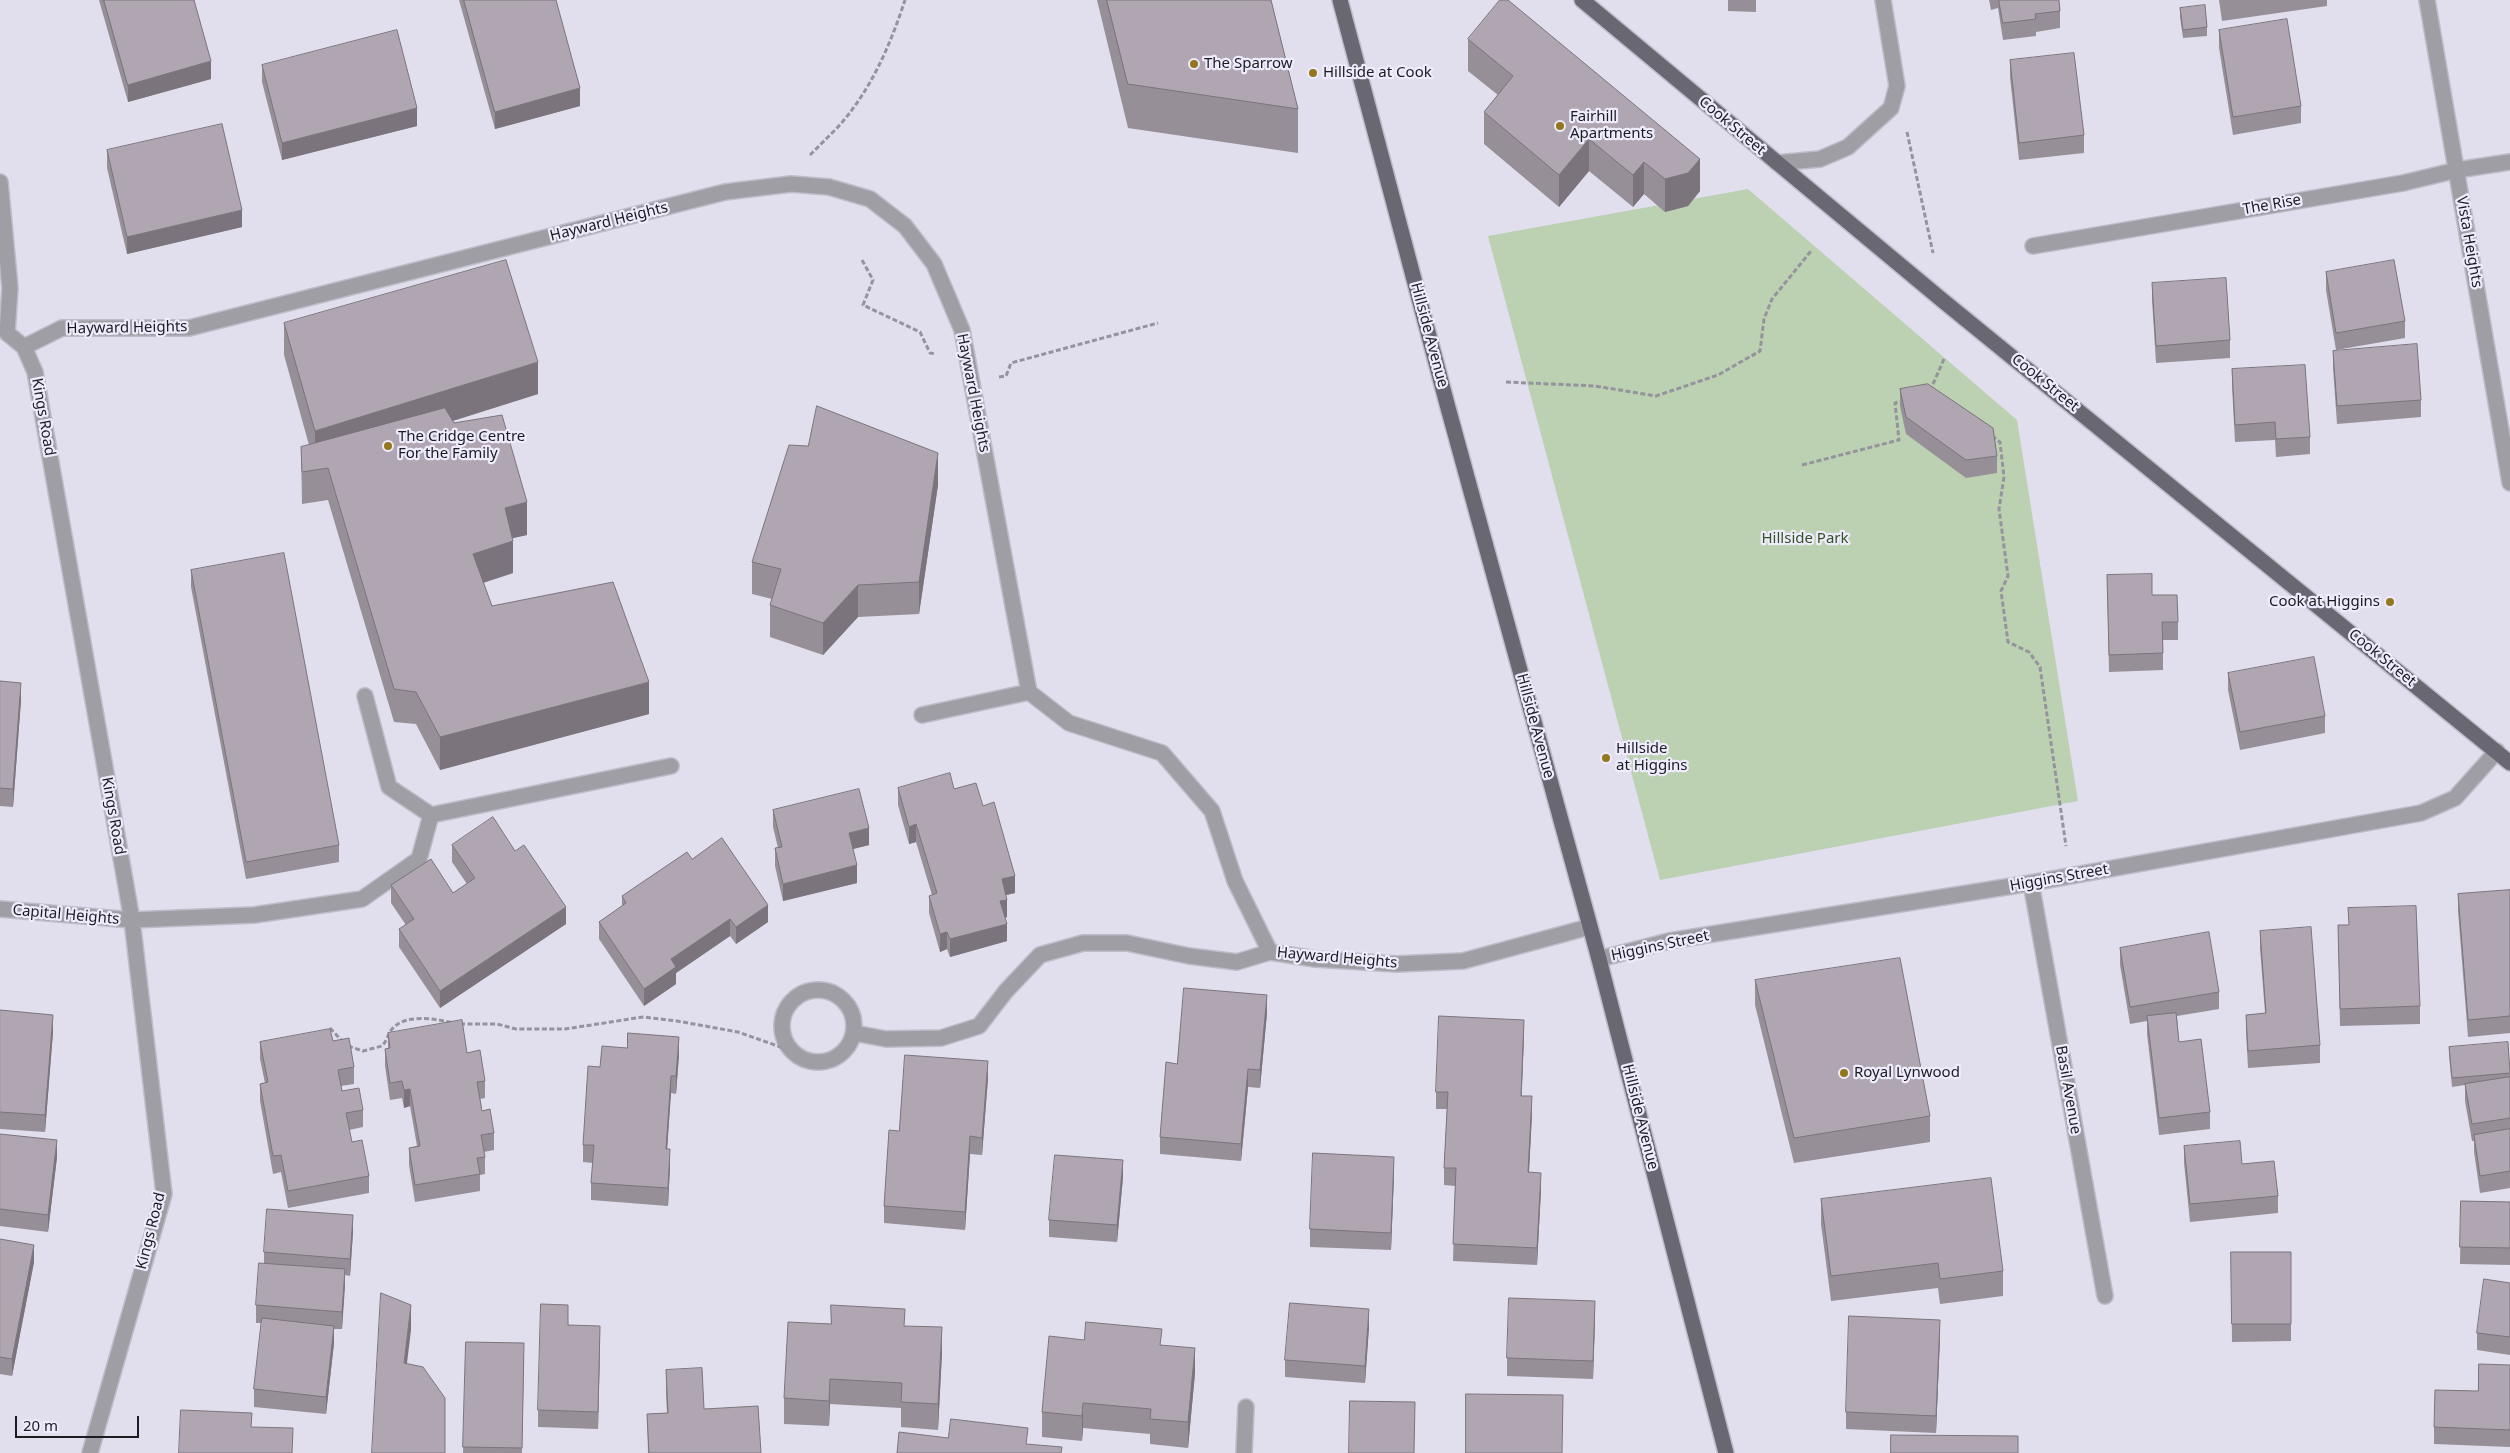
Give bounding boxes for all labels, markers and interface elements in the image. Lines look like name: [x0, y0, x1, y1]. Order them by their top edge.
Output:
place label: The Sparrow: [1204, 55, 1292, 73]
marker: The Sparrow: [1188, 58, 1200, 70]
place label: Hillside at Cook: [1323, 64, 1432, 82]
marker: Hillside at Cook: [1307, 67, 1319, 79]
street label: Cook Street: [1695, 93, 1769, 159]
place label: Fairhill Apartments: [1570, 108, 1653, 143]
marker: Fairhill Apartments: [1554, 120, 1566, 132]
street label: The Rise: [2241, 191, 2303, 219]
street label: Vista Heights: [2452, 195, 2486, 289]
street label: Hayward Heights: [548, 199, 670, 245]
street label: Hillside Avenue: [1406, 280, 1452, 390]
street label: Hayward Heights: [66, 318, 188, 338]
street label: Hayward Heights: [953, 332, 993, 454]
street label: Cook Street: [2008, 350, 2082, 416]
street label: Kings Road: [27, 377, 59, 457]
place label: The Cridge Centre For the Family: [398, 428, 525, 463]
marker: The Cridge Centre For the Family: [382, 440, 394, 452]
park label: Hillside Park: [1761, 530, 1849, 548]
place label: Cook at Higgins: [2269, 593, 2380, 611]
marker: Cook at Higgins: [2384, 596, 2396, 608]
street label: Cook Street: [2345, 625, 2419, 691]
street label: Hillside Avenue: [1512, 671, 1558, 781]
place label: Hillside at Higgins: [1616, 740, 1687, 775]
marker: Hillside at Higgins: [1600, 752, 1612, 764]
street label: Kings Road: [97, 776, 129, 856]
street label: Higgins Street: [2008, 860, 2110, 896]
street label: Capital Heights: [12, 901, 120, 929]
street label: Higgins Street: [1609, 927, 1711, 965]
street label: Hayward Heights: [1276, 944, 1398, 972]
street label: Basil Avenue: [2051, 1044, 2085, 1136]
street label: Hillside Avenue: [1618, 1062, 1662, 1172]
place label: Royal Lynwood: [1854, 1064, 1960, 1082]
marker: Royal Lynwood: [1838, 1067, 1850, 1079]
street label: Kings Road: [133, 1191, 169, 1271]
scale bar: [18, 1406, 141, 1438]
text: 20 m: [23, 1415, 58, 1435]

